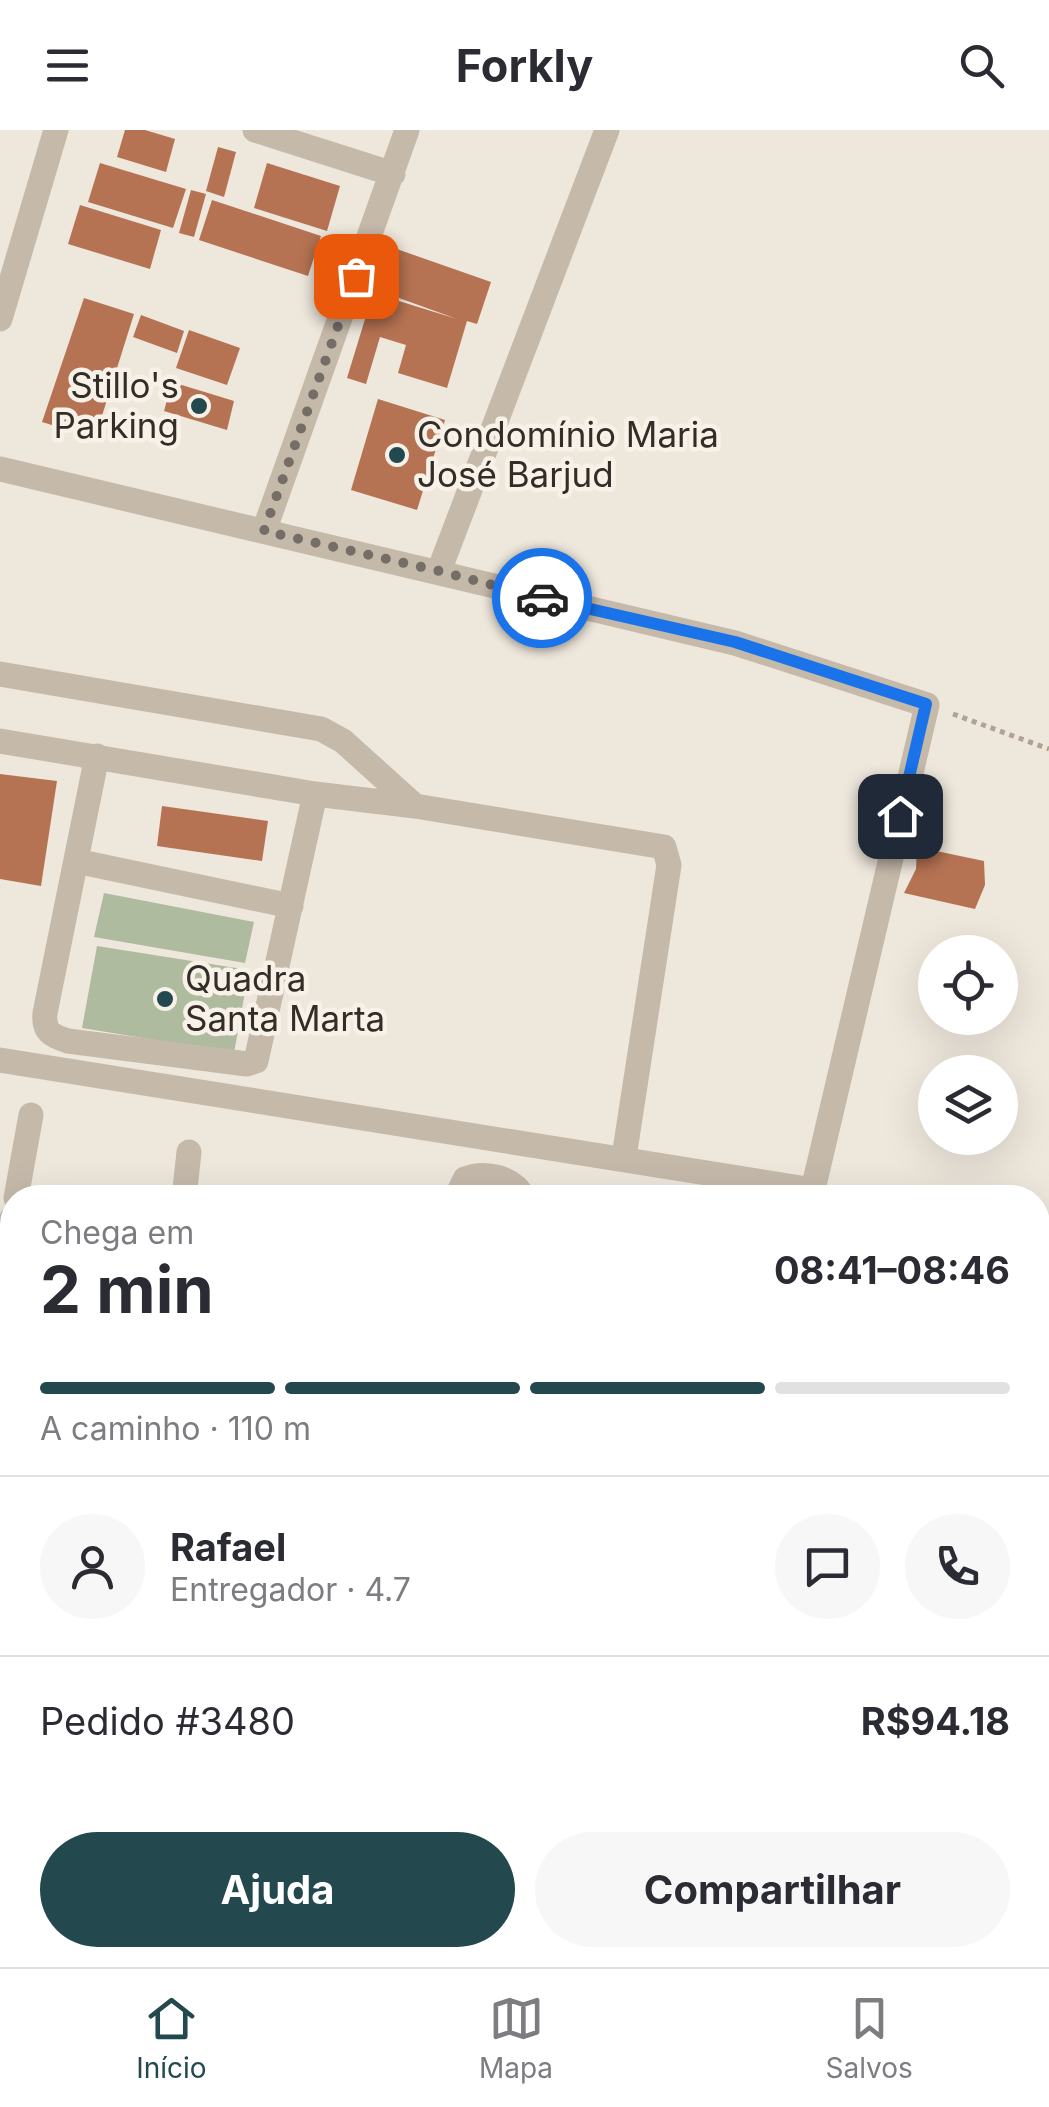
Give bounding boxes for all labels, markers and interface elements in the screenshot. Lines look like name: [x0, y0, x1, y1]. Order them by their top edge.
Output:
icon: menu: [40, 38, 95, 93]
text: Forkly: [456, 38, 593, 93]
icon: search: [954, 38, 1009, 93]
pin: [314, 234, 399, 319]
icon: bag: [329, 249, 384, 304]
place label: Stillo's Parking: [53, 364, 179, 446]
marker: Stillo's Parking: [188, 395, 210, 417]
place label: Condomínio Maria José Barjud: [417, 413, 719, 495]
marker: Condomínio Maria José Barjud: [386, 444, 408, 466]
courier: [492, 548, 592, 648]
icon: car: [515, 571, 570, 626]
pin: [858, 774, 943, 859]
icon: home: [873, 789, 928, 844]
map controls: [918, 935, 1018, 1155]
button: locate: [918, 935, 1018, 1035]
place label: Quadra Santa Marta: [185, 957, 385, 1039]
marker: Quadra Santa Marta: [154, 988, 176, 1010]
button: layers: [918, 1055, 1018, 1155]
text: Chega em: [40, 1213, 194, 1252]
text: 08:41–08:46: [774, 1247, 1010, 1293]
text: 2 min: [40, 1250, 214, 1329]
text: A caminho · 110 m: [40, 1409, 311, 1448]
button: person: [40, 1514, 145, 1619]
button: chat: [775, 1514, 880, 1619]
button: phone: [905, 1514, 1010, 1619]
text: Rafael: [170, 1524, 286, 1570]
text: Entregador · 4.7: [170, 1570, 411, 1609]
text: Pedido #3480: [40, 1698, 295, 1744]
text: R$94.18: [861, 1698, 1010, 1744]
button: Ajuda: [40, 1832, 515, 1947]
button: Compartilhar: [535, 1832, 1010, 1947]
tab: Início: [136, 1991, 207, 2085]
tab: Mapa: [479, 1991, 553, 2085]
tab: Salvos: [825, 1991, 913, 2085]

